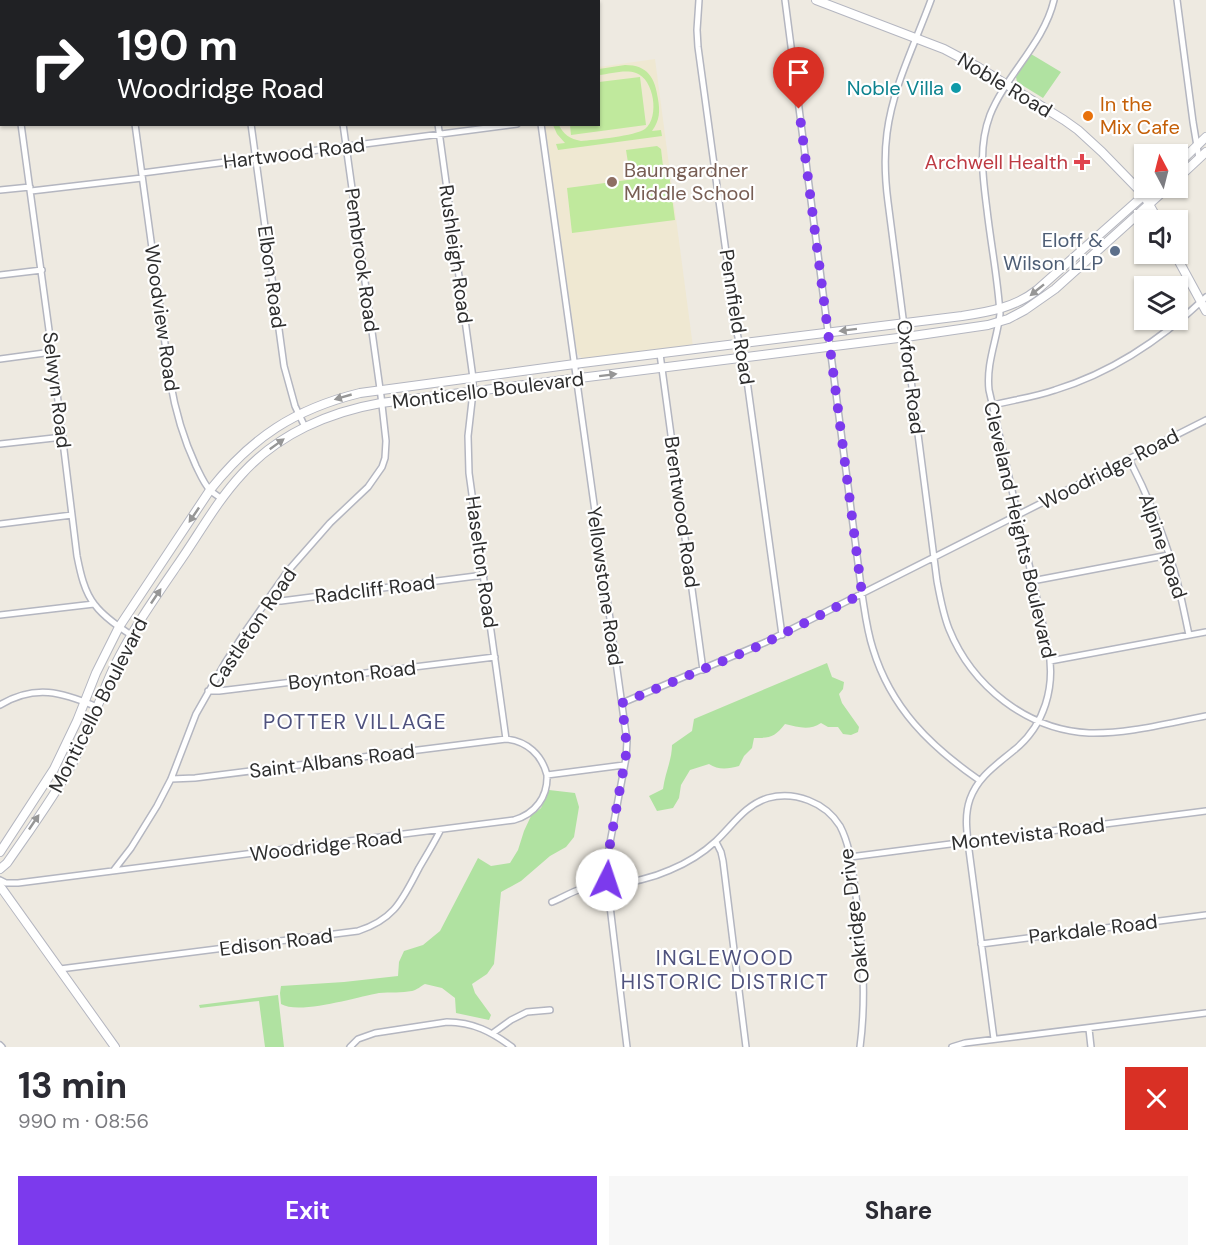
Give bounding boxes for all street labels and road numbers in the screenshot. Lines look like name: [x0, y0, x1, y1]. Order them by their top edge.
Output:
street label: Noble Road: [953, 47, 1057, 123]
street label: Hartwood Road: [222, 131, 366, 175]
street label: Rushleigh Road: [433, 183, 479, 325]
street label: Pembrook Road: [339, 186, 385, 334]
street label: Elbon Road: [252, 224, 292, 330]
street label: Woodview Road: [139, 243, 185, 393]
street label: Pennfield Road: [713, 247, 761, 387]
street label: Oxford Road: [891, 318, 931, 436]
street label: Selwyn Road: [37, 330, 77, 450]
street label: Monticello Boulevard: [391, 365, 585, 415]
street label: Cleveland Heights Boulevard: [978, 399, 1062, 661]
street label: Woodridge Road: [1035, 423, 1183, 515]
street label: Brentwood Road: [658, 435, 706, 589]
street label: Alpine Road: [1133, 490, 1193, 602]
street label: Haselton Road: [460, 494, 504, 630]
street label: Yellowstone Road: [581, 505, 629, 667]
street label: Castleton Road: [202, 562, 302, 694]
street label: Radcliff Road: [313, 569, 437, 609]
street label: Monticello Boulevard: [43, 613, 153, 797]
street label: Boynton Road: [287, 654, 417, 696]
street label: Saint Albans Road: [248, 738, 416, 784]
street label: Montevista Road: [950, 812, 1106, 856]
street label: Woodridge Road: [248, 823, 404, 867]
street label: Oakridge Drive: [833, 847, 875, 985]
street label: Parkdale Road: [1027, 908, 1159, 950]
street label: Edison Road: [218, 922, 334, 962]

